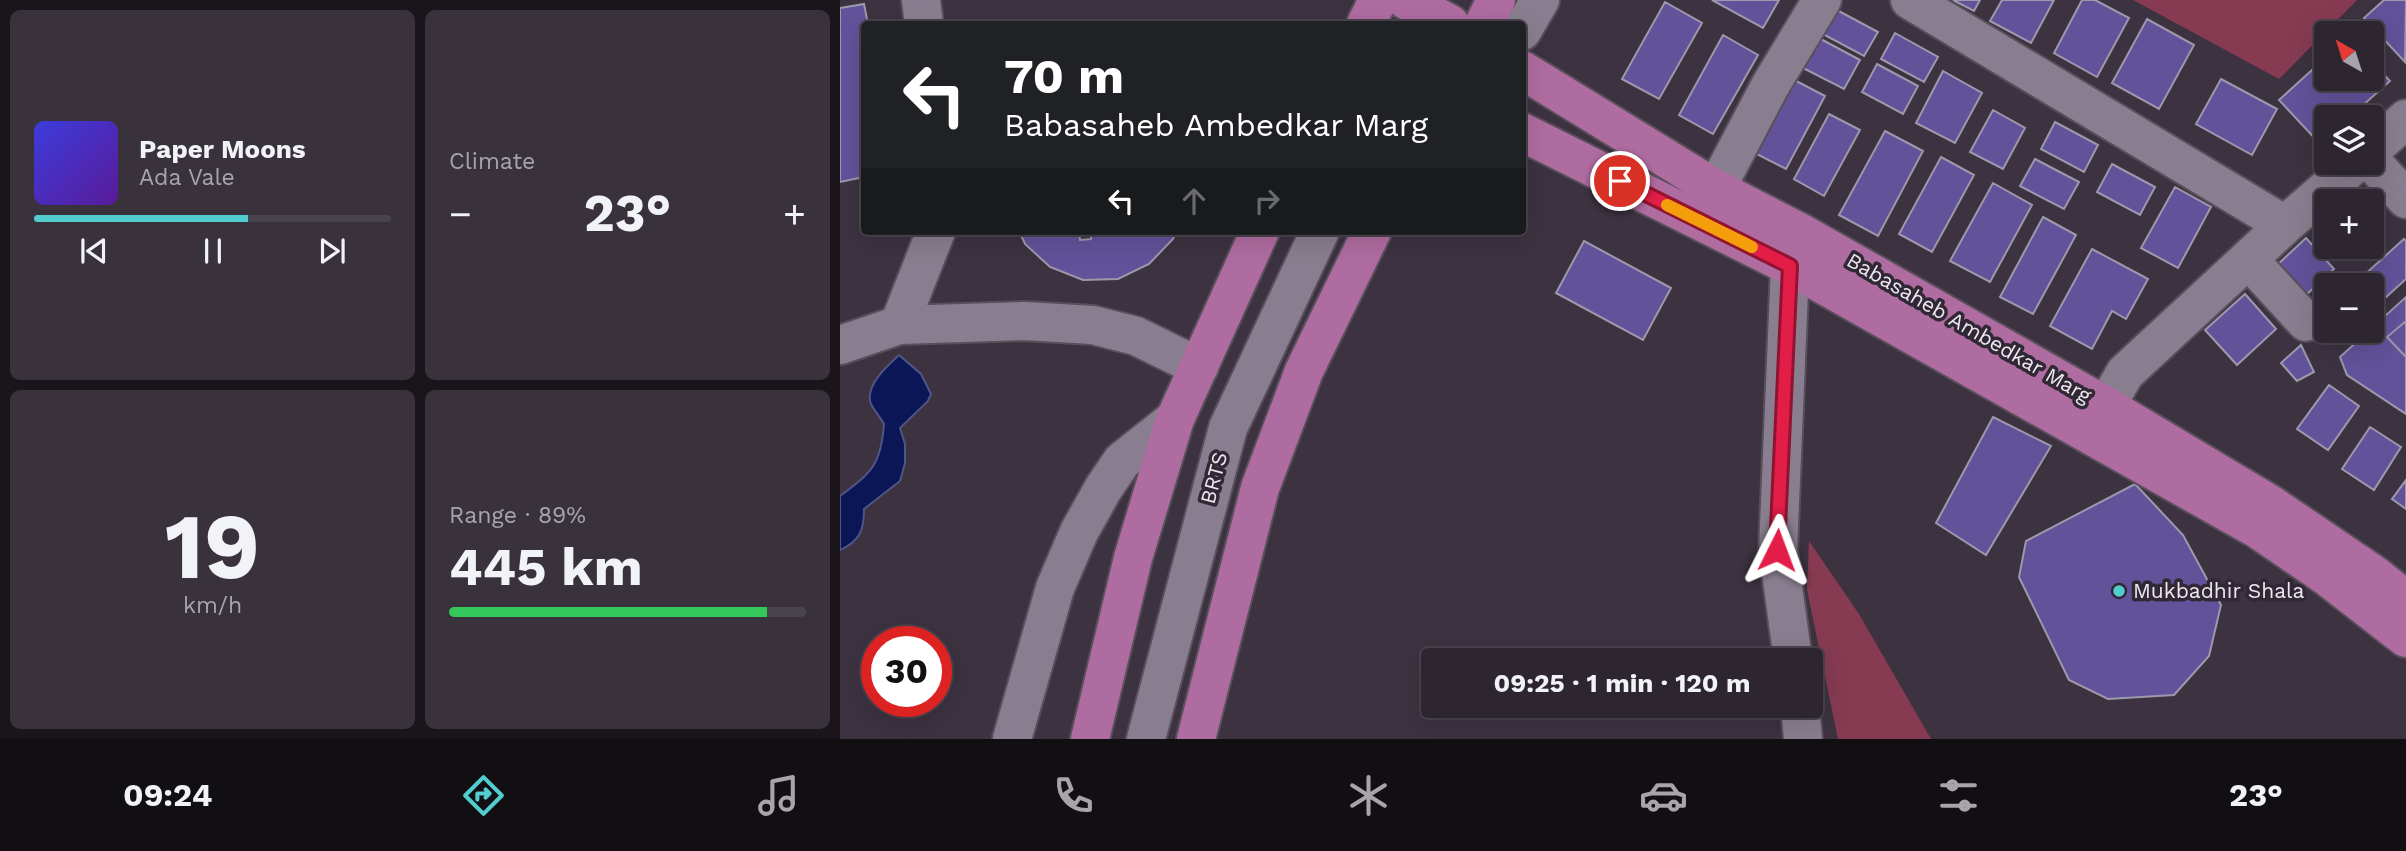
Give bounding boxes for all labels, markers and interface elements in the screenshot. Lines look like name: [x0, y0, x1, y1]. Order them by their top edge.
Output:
north arrow: [2314, 21, 2384, 91]
map controls: [2314, 21, 2384, 343]
text: 70 m: [1004, 47, 1124, 105]
icon: left: [889, 49, 980, 140]
button: layers: [2314, 105, 2384, 175]
text: Babasaheb Ambedkar Marg: [1004, 106, 1428, 144]
text: Paper Moons: [139, 134, 306, 164]
text: Climate: [449, 148, 535, 175]
pin: [1590, 151, 1650, 211]
icon: arrive: [1601, 162, 1639, 200]
text: Ada Vale: [139, 164, 235, 191]
icon: left: [1102, 182, 1140, 220]
icon: ahead: [1175, 182, 1213, 220]
icon: right: [1248, 182, 1286, 220]
text: 23°: [584, 183, 671, 244]
button: +: [2314, 189, 2384, 259]
text: −: [449, 192, 472, 236]
text: +: [783, 192, 806, 236]
icon: previous: [75, 232, 113, 270]
icon: pause: [194, 232, 232, 270]
icon: next: [313, 232, 351, 270]
street label: Babasaheb Ambedkar Marg: [1843, 247, 2097, 408]
button: −: [2314, 273, 2384, 343]
street label: BRTS: [1195, 449, 1232, 507]
text: 19: [165, 493, 260, 600]
text: Range · 89%: [449, 502, 586, 529]
position arrow: [1740, 513, 1814, 587]
text: 445 km: [449, 537, 643, 598]
place label: Mukbadhir Shala: [2133, 578, 2304, 603]
marker: Mukbadhir Shala: [2111, 583, 2127, 599]
text: km/h: [183, 592, 242, 619]
speed limit sign: 30: [861, 626, 952, 717]
text: 09:25 · 1 min · 120 m: [1494, 668, 1750, 698]
icon: directions: [459, 771, 508, 820]
icon: music: [754, 771, 803, 820]
icon: phone: [1049, 771, 1098, 820]
icon: climate: [1344, 771, 1393, 820]
icon: car: [1639, 771, 1688, 820]
icon: filters: [1934, 771, 1983, 820]
text: 09:24: [123, 776, 212, 814]
text: 23°: [2229, 776, 2283, 814]

